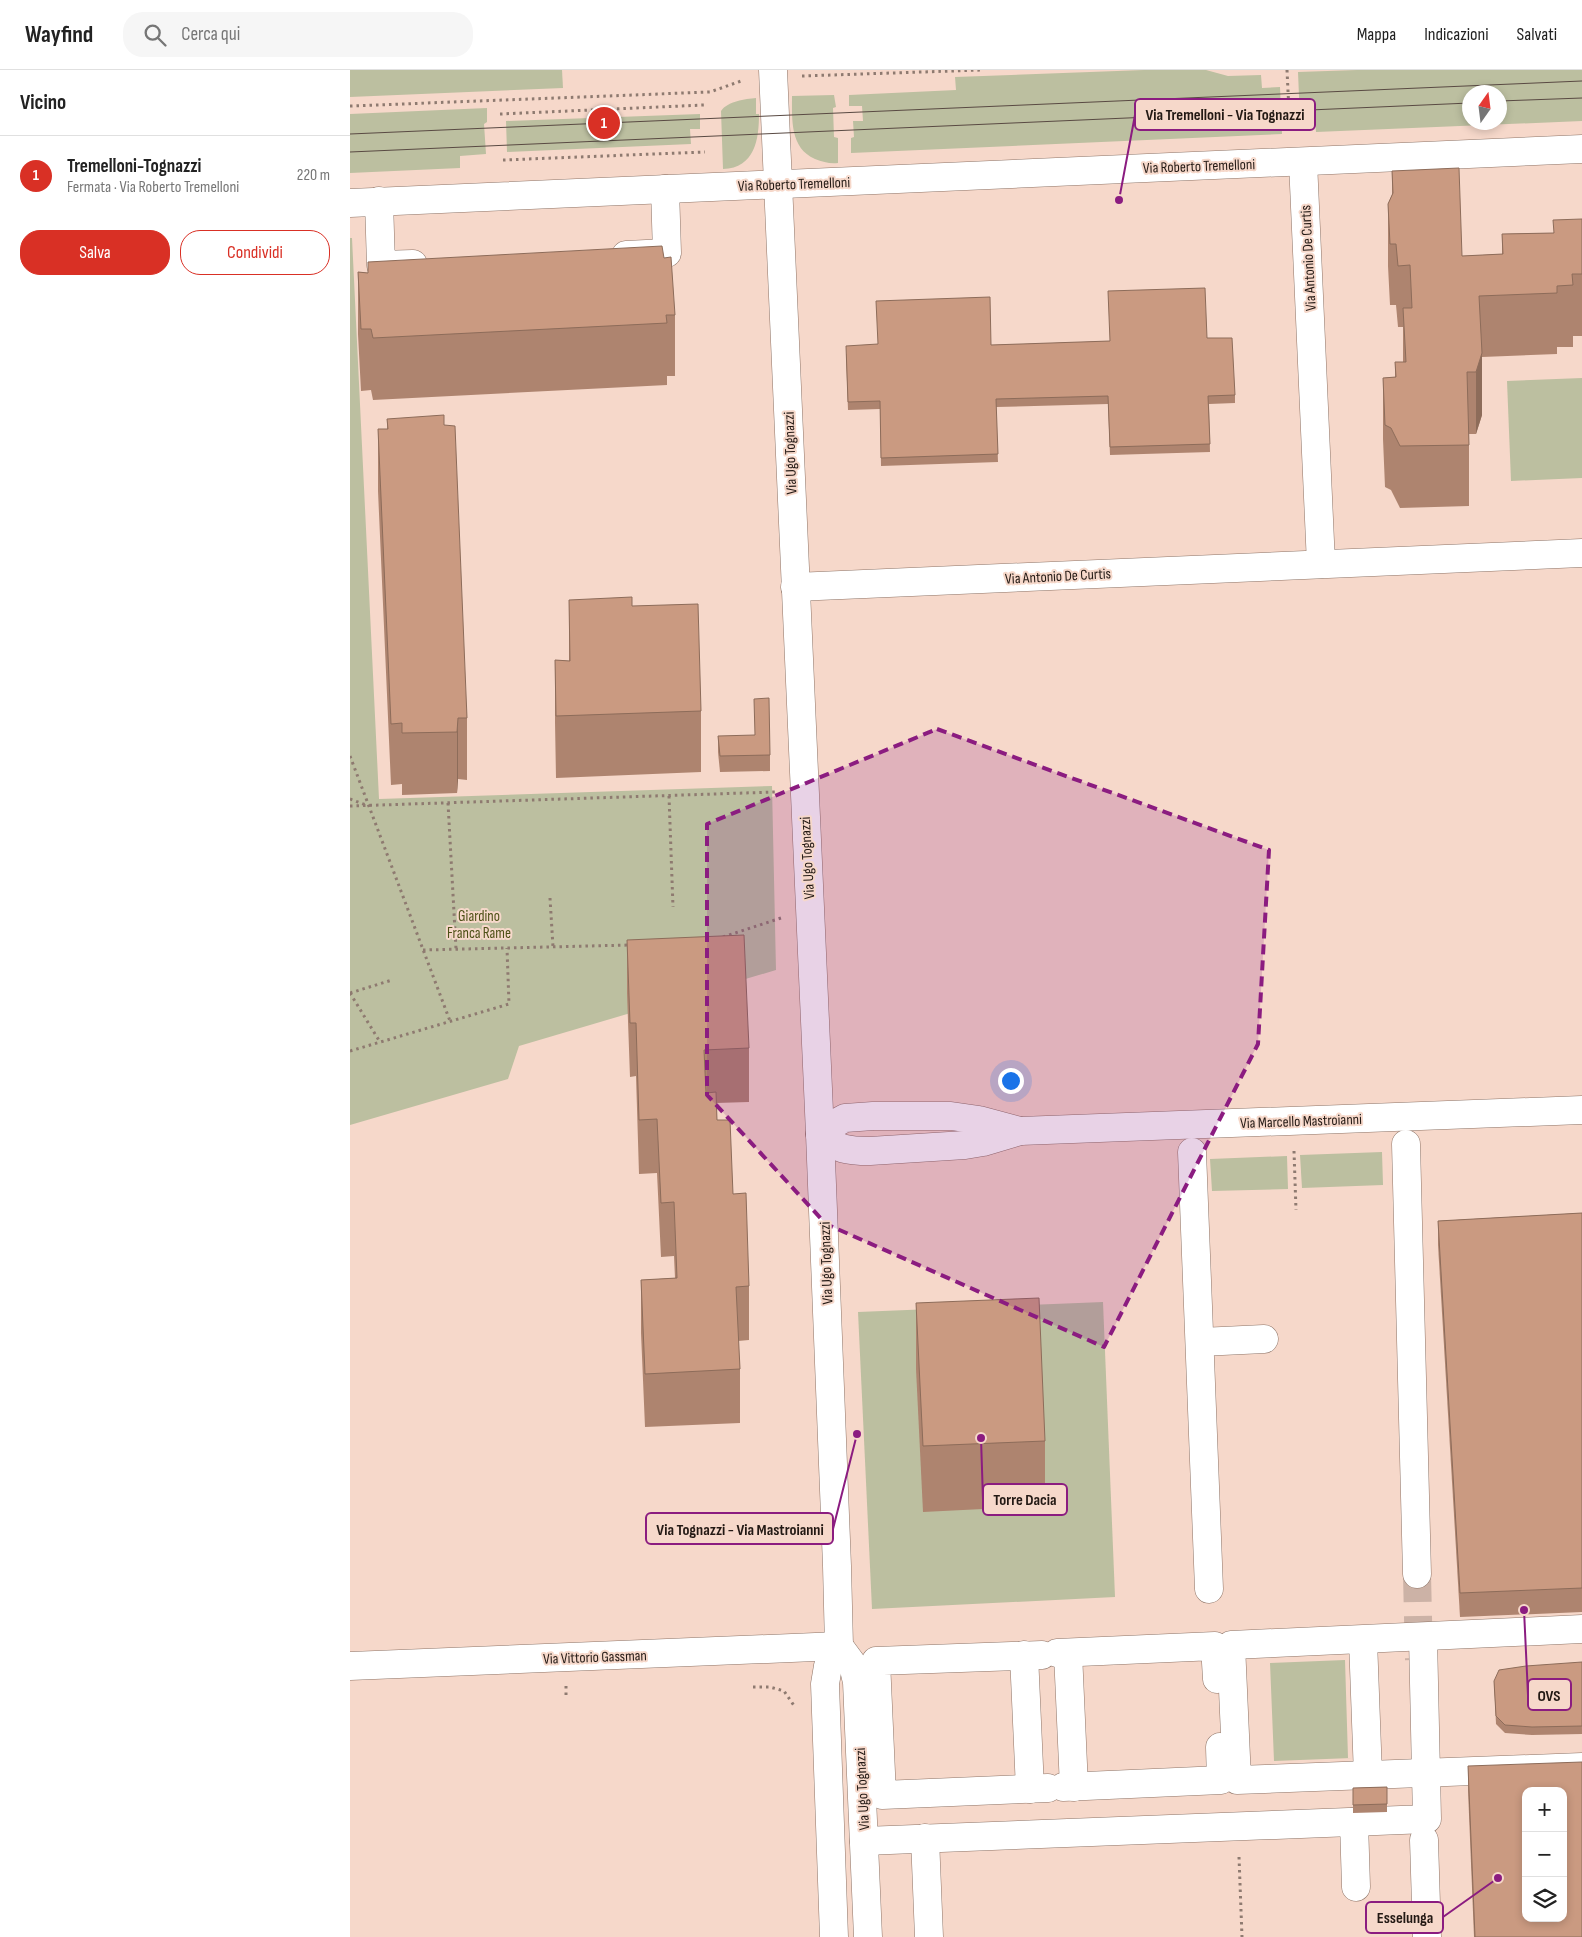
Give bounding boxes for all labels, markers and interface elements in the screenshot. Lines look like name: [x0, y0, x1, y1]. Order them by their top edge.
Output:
search box: [123, 12, 473, 57]
text: Wayfind: [25, 20, 93, 49]
icon: search: [141, 21, 169, 49]
text: Cerca qui: [181, 23, 240, 46]
text: Mappa: [1357, 24, 1396, 45]
text: Indicazioni: [1424, 24, 1489, 45]
text: Salvati: [1517, 24, 1557, 45]
north arrow: [1462, 85, 1507, 130]
text: Vicino: [20, 90, 66, 115]
callout: Via Tremelloni - Via Tognazzi: [1135, 99, 1315, 130]
pin: 1: [588, 104, 620, 142]
text: Via Tremelloni - Via Tognazzi: [1145, 106, 1305, 125]
text: Tremelloni-Tognazzi: [67, 155, 201, 178]
street label: Via Roberto Tremelloni: [1143, 155, 1256, 178]
text: 1: [33, 166, 39, 185]
text: 220 m: [297, 166, 330, 185]
street label: Via Roberto Tremelloni: [738, 173, 851, 196]
text: Fermata · Via Roberto Tremelloni: [67, 178, 239, 197]
street label: Via Antonio De Curtis: [1296, 205, 1321, 311]
button: Salva: [20, 230, 170, 275]
button: Condividi: [180, 230, 330, 275]
street label: Via Ugo Tognazzi: [780, 411, 801, 495]
street label: Via Antonio De Curtis: [1005, 564, 1111, 589]
street label: Via Ugo Tognazzi: [796, 816, 819, 900]
park label: Giardino Franca Rame: [447, 907, 511, 943]
your location: [998, 1068, 1024, 1094]
street label: Via Marcello Mastroianni: [1240, 1110, 1362, 1133]
street label: Via Ugo Tognazzi: [816, 1221, 837, 1305]
callout: Torre Dacia: [983, 1484, 1067, 1515]
text: Torre Dacia: [993, 1491, 1057, 1510]
callout: Via Tognazzi - Via Mastroianni: [646, 1513, 833, 1544]
text: Via Tognazzi - Via Mastroianni: [656, 1521, 824, 1540]
street label: Via Vittorio Gassman: [543, 1646, 647, 1669]
callout: OVS: [1528, 1679, 1571, 1710]
text: OVS: [1537, 1687, 1561, 1706]
street label: Via Ugo Tognazzi: [851, 1747, 874, 1831]
map controls: [1522, 1787, 1567, 1922]
button: +: [1522, 1787, 1567, 1832]
button: −: [1522, 1832, 1567, 1877]
button: layers: [1522, 1877, 1567, 1922]
callout: Esselunga: [1366, 1902, 1443, 1933]
text: Esselunga: [1377, 1909, 1433, 1928]

